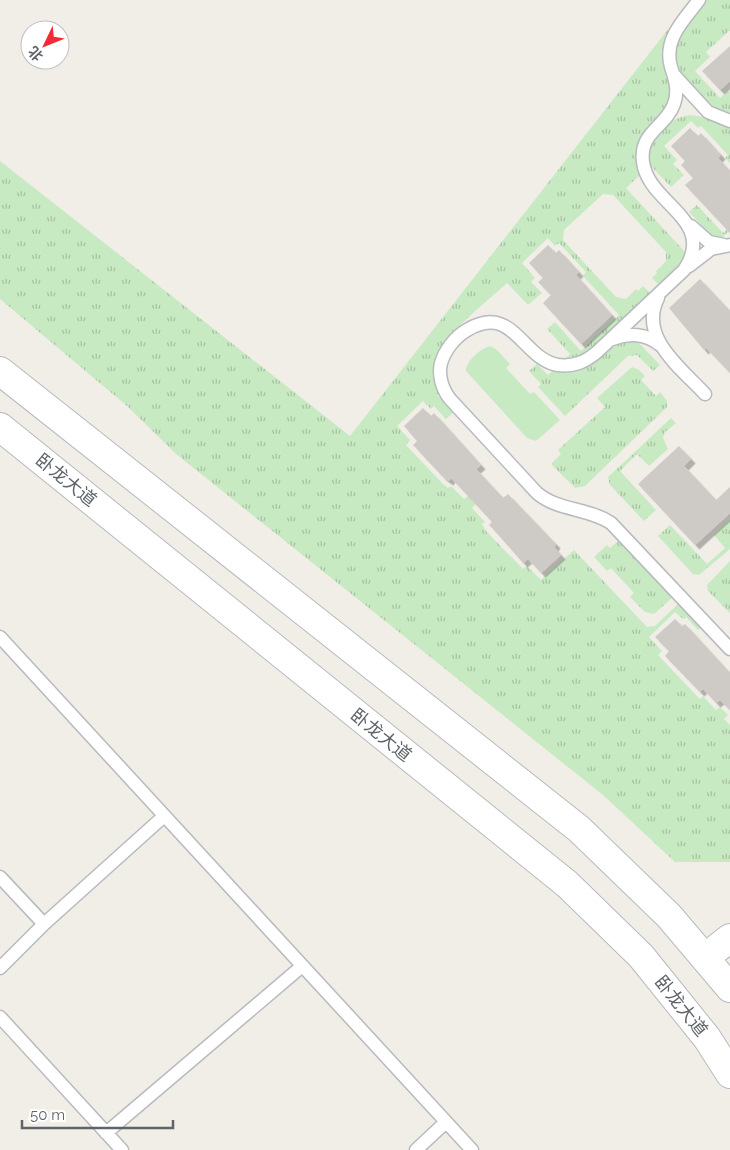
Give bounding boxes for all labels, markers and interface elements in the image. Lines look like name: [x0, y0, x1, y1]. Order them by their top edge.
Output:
north arrow: [20, 20, 70, 70]
text: 北: [25, 43, 46, 64]
street label: 卧龙大道: [32, 449, 101, 510]
street label: 卧龙大道: [347, 704, 416, 765]
street label: 卧龙大道: [651, 971, 712, 1040]
scale bar: [22, 1098, 174, 1130]
text: 50 m: [30, 1106, 65, 1124]

